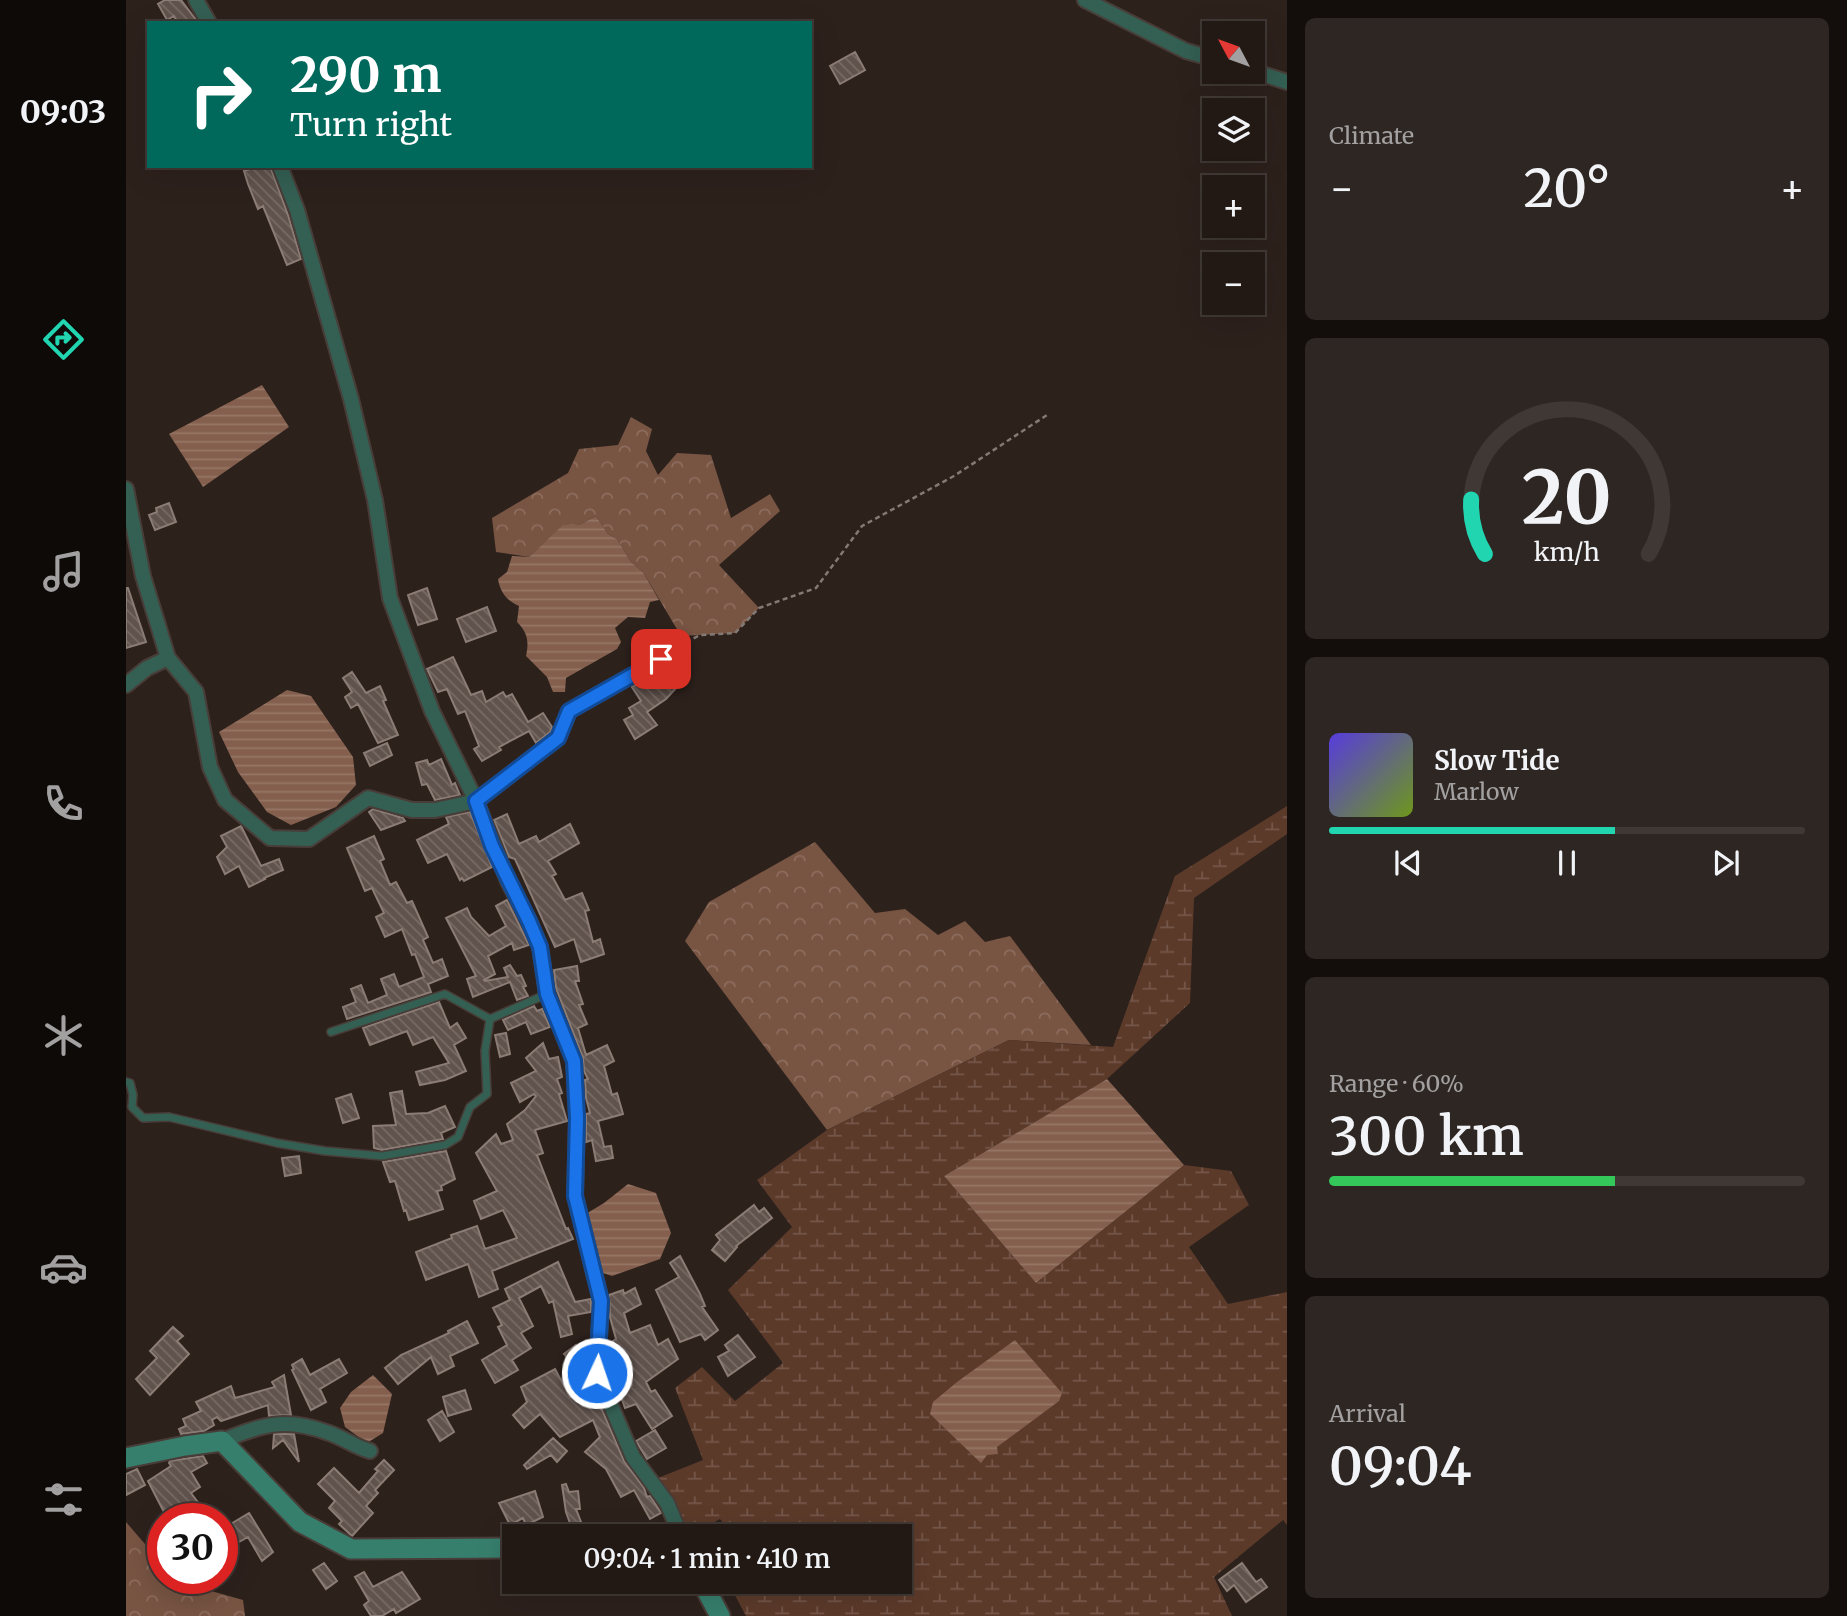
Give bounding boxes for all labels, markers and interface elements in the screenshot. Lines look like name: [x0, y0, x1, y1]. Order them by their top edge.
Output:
north arrow: [1202, 21, 1265, 84]
map controls: [1202, 21, 1265, 315]
text: 290 m: [290, 44, 442, 105]
icon: right: [175, 49, 266, 140]
text: 09:03: [20, 92, 106, 132]
button: layers: [1202, 98, 1265, 161]
text: Turn right: [290, 105, 452, 145]
text: Climate: [1329, 121, 1414, 150]
text: 20°: [1524, 156, 1610, 221]
text: −: [1329, 165, 1354, 212]
text: +: [1780, 165, 1805, 212]
button: +: [1202, 175, 1265, 238]
button: −: [1202, 252, 1265, 315]
icon: directions: [39, 315, 88, 364]
text: 20: [1522, 453, 1612, 545]
text: km/h: [1534, 536, 1600, 568]
icon: music: [39, 547, 88, 596]
pin: [631, 629, 691, 689]
icon: arrive: [642, 640, 680, 678]
text: Slow Tide: [1434, 744, 1560, 777]
text: Marlow: [1434, 777, 1519, 806]
icon: phone: [39, 779, 88, 828]
icon: previous: [1389, 844, 1427, 882]
icon: pause: [1548, 844, 1586, 882]
icon: next: [1707, 844, 1745, 882]
icon: climate: [39, 1011, 88, 1060]
text: Range · 60%: [1329, 1069, 1464, 1098]
text: 300 km: [1329, 1104, 1524, 1169]
icon: car: [39, 1243, 88, 1292]
position arrow: [560, 1336, 634, 1410]
text: Arrival: [1329, 1399, 1406, 1428]
text: 09:04: [1329, 1434, 1472, 1499]
icon: filters: [39, 1475, 88, 1524]
speed limit sign: 30: [147, 1503, 238, 1594]
text: 09:04 · 1 min · 410 m: [583, 1542, 831, 1575]

